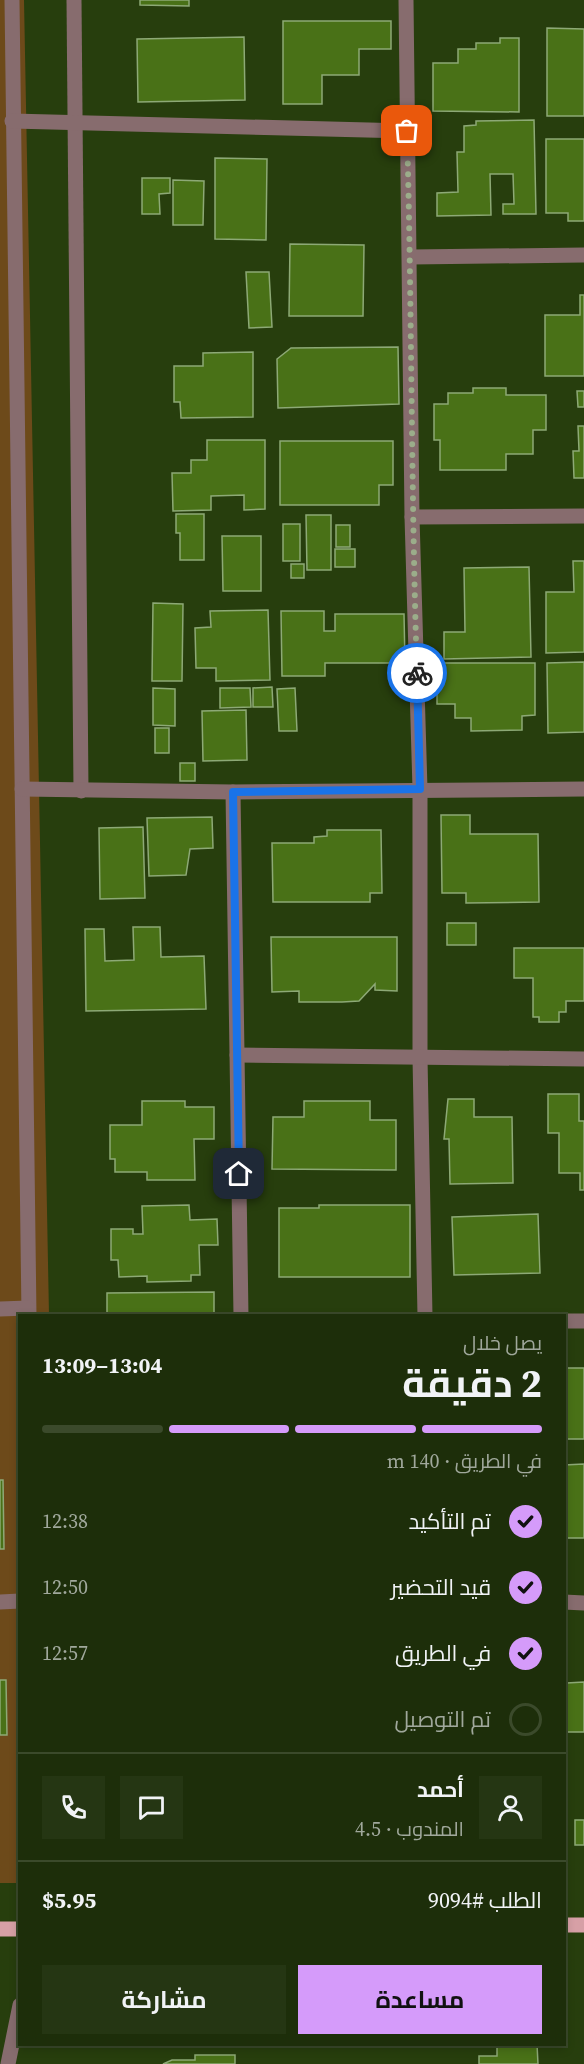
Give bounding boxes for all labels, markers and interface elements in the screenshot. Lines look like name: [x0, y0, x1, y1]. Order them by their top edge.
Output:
pin: [381, 105, 432, 156]
icon: bag: [390, 114, 423, 147]
courier: [387, 643, 447, 703]
icon: bike: [401, 657, 434, 690]
pin: [213, 1148, 264, 1199]
icon: home: [222, 1157, 255, 1190]
text: يصل خلال: [463, 1329, 542, 1357]
text: 13:04–13:09: [42, 1350, 162, 1380]
text: 2 دقيقة: [402, 1357, 542, 1410]
text: في الطريق · 140 m: [387, 1447, 542, 1475]
icon: check: [509, 1505, 542, 1538]
text: تم التأكيد: [409, 1506, 491, 1536]
text: 12:38: [42, 1507, 88, 1535]
icon: check: [509, 1571, 542, 1604]
text: قيد التحضير: [391, 1572, 491, 1602]
text: 12:50: [42, 1573, 88, 1601]
icon: check: [509, 1637, 542, 1670]
text: في الطريق: [395, 1638, 491, 1668]
text: 12:57: [42, 1639, 88, 1667]
text: تم التوصيل: [394, 1704, 491, 1734]
text: أحمد: [417, 1774, 464, 1804]
button: phone: [42, 1776, 105, 1839]
button: chat: [120, 1776, 183, 1839]
button: person: [479, 1776, 542, 1839]
text: المندوب · 4.5: [355, 1815, 464, 1843]
text: $5.95: [42, 1885, 96, 1915]
text: الطلب #9094: [428, 1885, 542, 1915]
button: مشاركة: [42, 1965, 286, 2034]
button: مساعدة: [298, 1965, 542, 2034]

